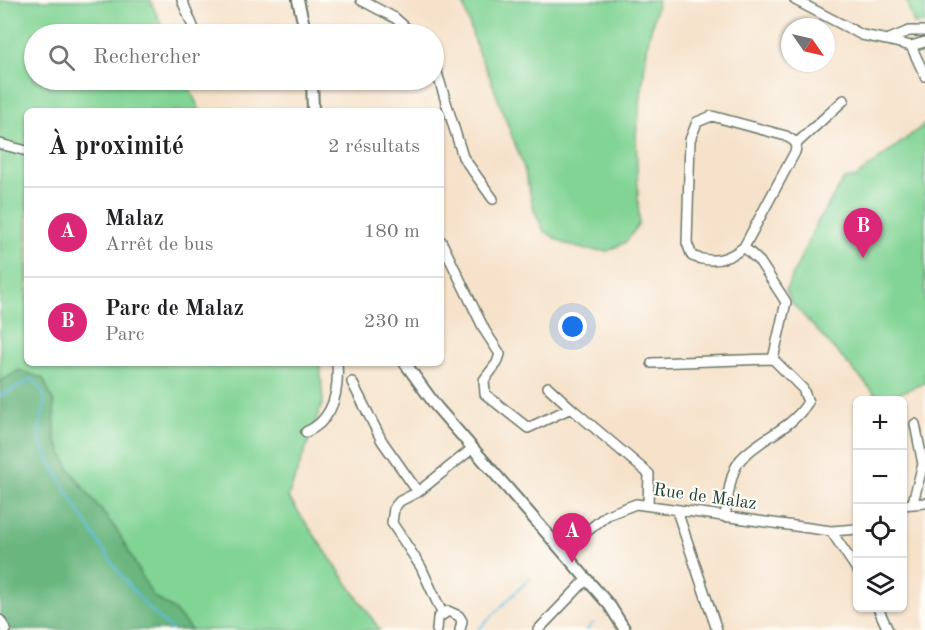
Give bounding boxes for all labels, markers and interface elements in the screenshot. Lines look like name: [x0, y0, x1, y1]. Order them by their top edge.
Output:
north arrow: [781, 18, 835, 72]
search box: [24, 24, 444, 90]
icon: search: [45, 41, 78, 74]
text: Rechercher: [93, 46, 200, 68]
text: À proximité: [48, 134, 184, 160]
text: 2 résultats: [328, 137, 420, 157]
text: Malaz: [105, 208, 164, 230]
pin: B: [844, 208, 882, 258]
text: A: [60, 222, 75, 242]
text: 180 m: [364, 222, 420, 242]
text: Arrêt de bus: [105, 235, 213, 255]
text: Parc de Malaz: [105, 298, 244, 320]
text: B: [60, 312, 75, 332]
text: 230 m: [364, 312, 420, 332]
your location: [558, 312, 587, 341]
text: Parc: [105, 325, 145, 345]
map controls: [853, 396, 907, 612]
button: +: [853, 396, 907, 450]
button: −: [853, 450, 907, 504]
street label: Rue de Malaz: [652, 481, 758, 513]
button: locate: [853, 504, 907, 558]
pin: A: [552, 514, 592, 563]
button: layers: [853, 558, 907, 612]

